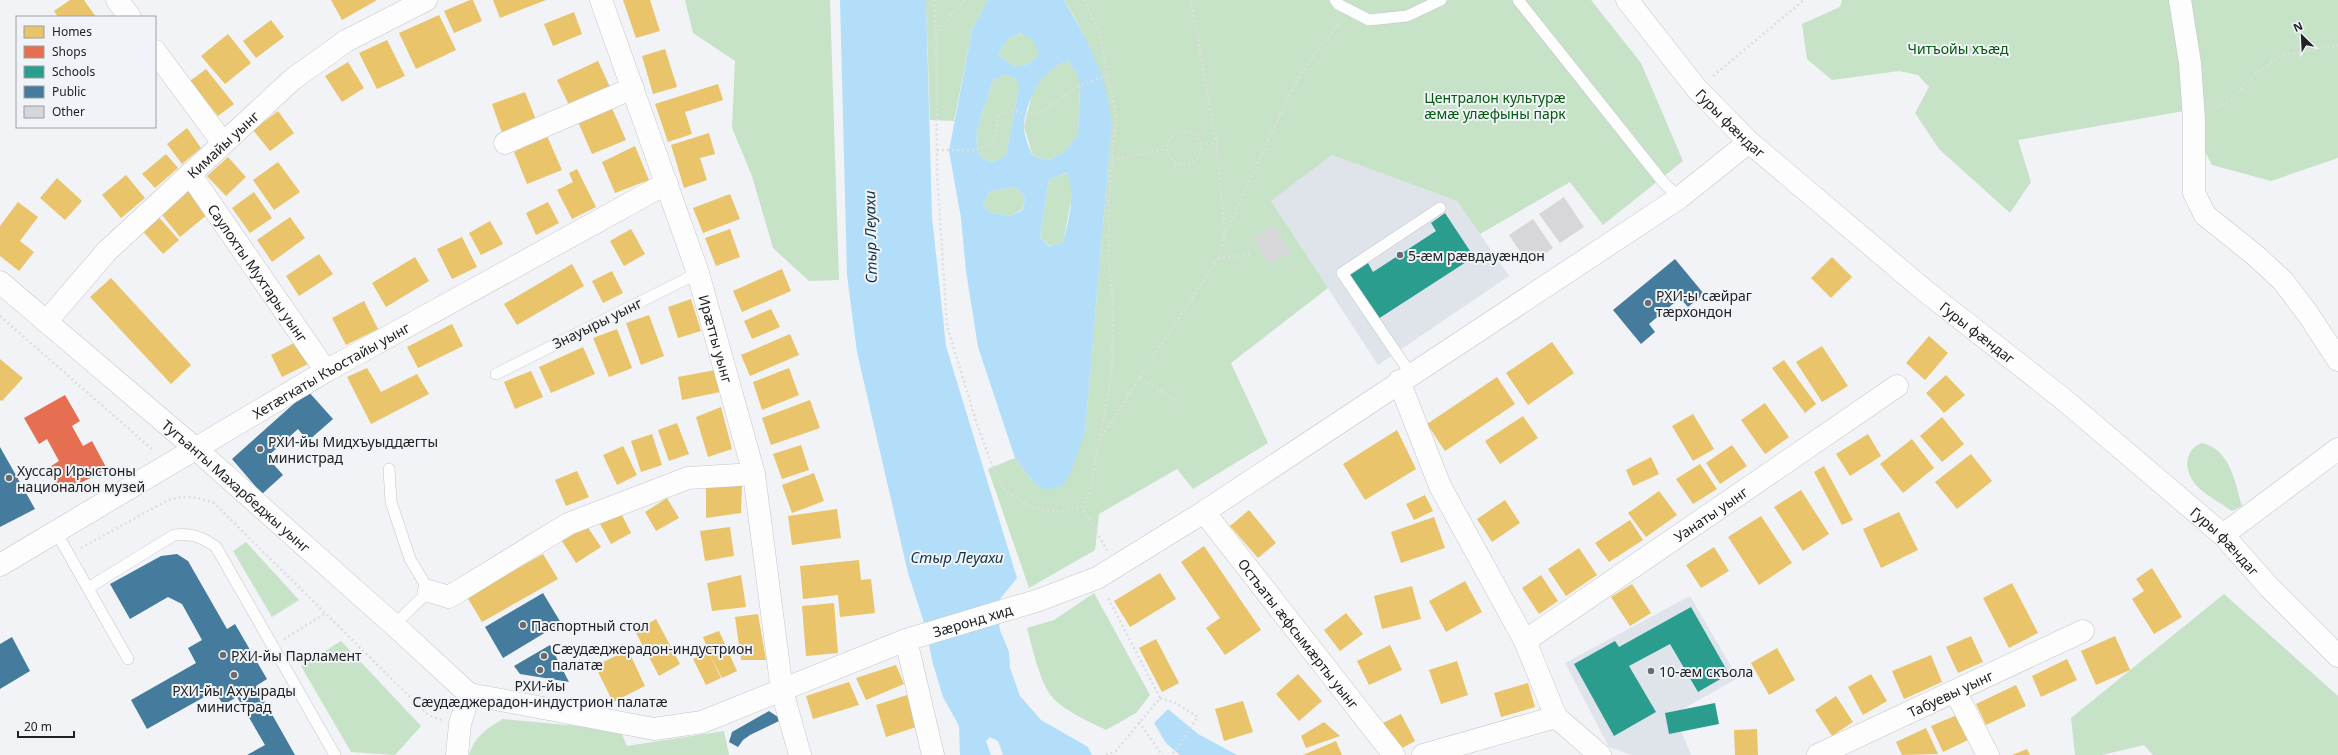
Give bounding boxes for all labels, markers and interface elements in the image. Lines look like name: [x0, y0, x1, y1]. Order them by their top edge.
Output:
legend: [16, 16, 156, 128]
north arrow: [2282, 16, 2322, 56]
text: N: [2291, 18, 2305, 35]
text: Homes: [52, 23, 92, 40]
park label: Читъойы хъæд: [1907, 39, 2009, 58]
text: Shops: [52, 43, 87, 60]
text: Schools: [52, 63, 95, 80]
text: Public: [52, 83, 86, 100]
street label: Гуры фӕндаг: [1692, 84, 1769, 161]
park label: Централон культурæ æмæ улæфыны парк: [1424, 88, 1566, 123]
text: Other: [52, 103, 85, 120]
street label: Кимайы уынг: [183, 106, 263, 182]
water label: Стыр Леуахи: [859, 190, 881, 284]
street label: Саулохты Мухтары уынг: [204, 200, 313, 346]
place label: 5-æм рӕвдауӕндон: [1408, 246, 1545, 265]
marker: 5-æм рӕвдауӕндон: [1395, 250, 1405, 260]
place label: РХИ-ы сæйраг тæрхондон: [1656, 286, 1752, 321]
street label: Ирæтты уынг: [695, 292, 738, 385]
street label: Знауыры уынг: [549, 293, 645, 353]
street label: Гуры фӕндаг: [1936, 297, 2019, 367]
marker: РХИ-ы сæйраг тæрхондон: [1643, 298, 1653, 308]
street label: Хетæгкаты Къостайы уынг: [249, 317, 413, 422]
street label: Тугъанты Махарбеджы уынг: [158, 415, 315, 556]
place label: РХИ-йы Мидхъуыддæгты министрад: [268, 432, 438, 467]
marker: РХИ-йы Мидхъуыддæгты министрад: [255, 444, 265, 454]
place label: Хуссар Ирыстоны националон музей: [17, 461, 145, 496]
marker: Хуссар Ирыстоны националон музей: [4, 473, 14, 483]
street label: Уанаты уынг: [1670, 482, 1751, 546]
street label: Гуры фӕндаг: [2187, 502, 2264, 579]
water label: Стыр Леуахи: [911, 547, 1004, 567]
street label: Остъаты æфсымæрты уынг: [1234, 554, 1364, 712]
street label: Зæронд хид: [930, 599, 1015, 641]
place label: Паспортный стол: [531, 616, 649, 635]
marker: Паспортный стол: [518, 620, 528, 630]
place label: Сæудæджерадон-индустрион палатæ: [552, 639, 753, 674]
place label: РХИ-йы Парламент: [231, 646, 362, 665]
marker: РХИ-йы Парламент: [218, 650, 228, 660]
marker: Сæудæджерадон-индустрион палатæ: [539, 651, 549, 661]
place label: 10-æм скъола: [1659, 662, 1753, 681]
marker: РХИ-йы Сæудæджерадон-индустрион палатæ: [535, 665, 545, 675]
street label: Табуевы уынг: [1904, 665, 1996, 721]
marker: 10-æм скъола: [1646, 666, 1656, 676]
marker: РХИ-йы Ахуырады министрад: [229, 670, 239, 680]
place label: РХИ-йы Сæудæджерадон-индустрион палатæ: [412, 676, 668, 711]
place label: РХИ-йы Ахуырады министрад: [172, 681, 296, 716]
scale bar: [18, 713, 74, 739]
text: 20 m: [24, 718, 52, 735]

